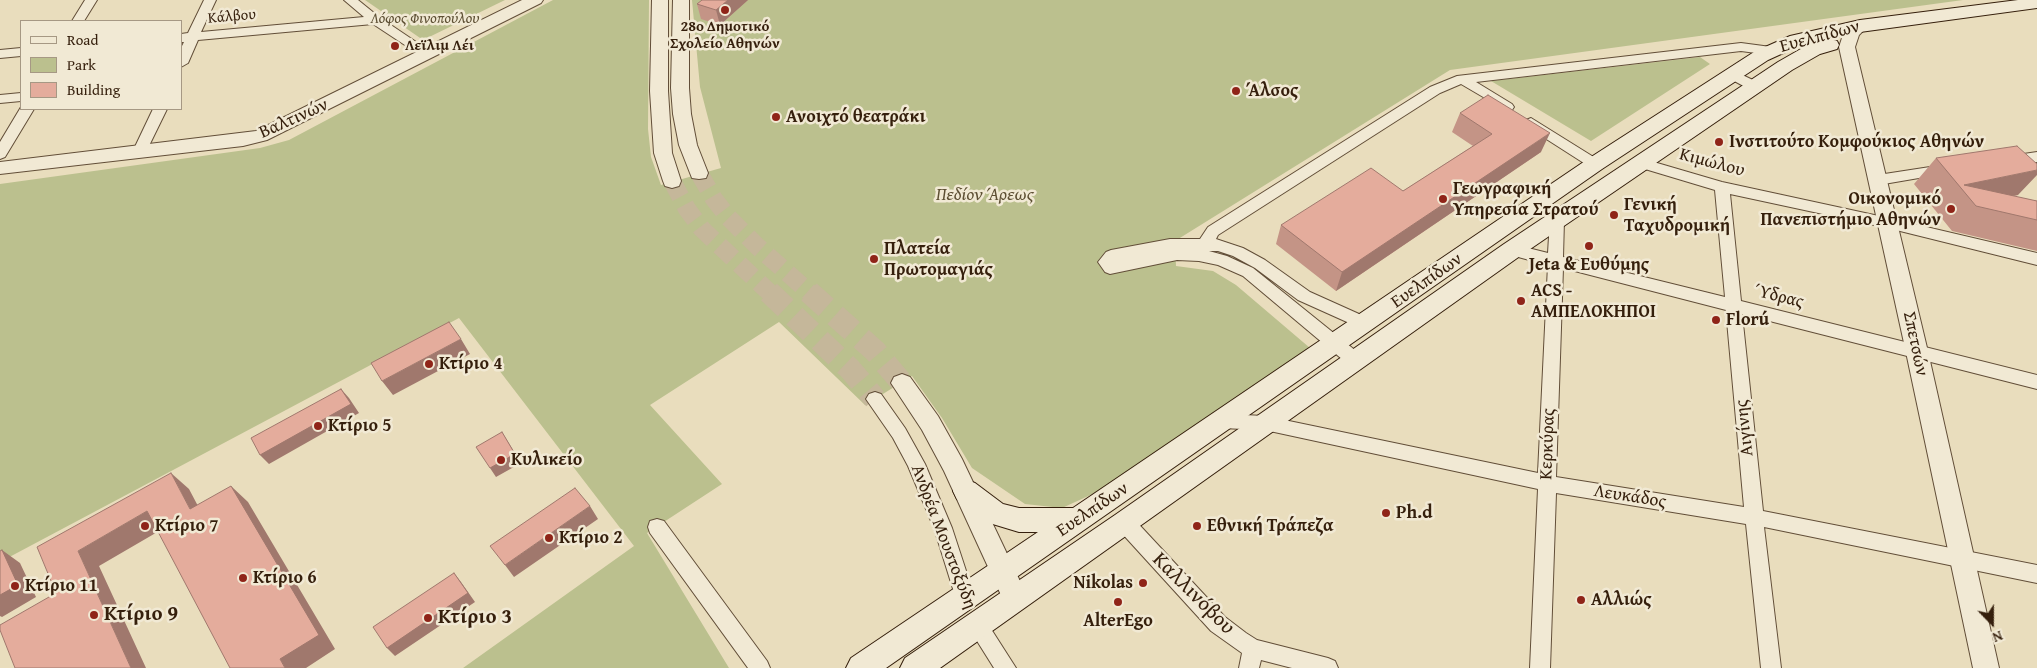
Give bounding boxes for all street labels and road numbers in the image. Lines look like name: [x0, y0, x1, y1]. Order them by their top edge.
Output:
street label: Κάλβου: [207, 6, 257, 28]
street label: Ευελπίδων: [1778, 16, 1862, 58]
street label: Βαλτινών: [256, 94, 332, 144]
street label: Κιμώλου: [1677, 144, 1747, 182]
street label: Ευελπίδων: [1387, 249, 1467, 313]
street label: Ύδρας: [1752, 280, 1806, 314]
street label: Σπετσών: [1898, 310, 1932, 378]
street label: Αιγίνης: [1731, 399, 1759, 457]
street label: Κερκύρας: [1536, 408, 1560, 480]
street label: Ανδρέα Μουστοξύδη: [906, 462, 980, 612]
street label: Ευελπίδων: [1053, 478, 1133, 542]
street label: Λευκάδος: [1592, 481, 1668, 513]
street label: Καλλινόβου: [1147, 548, 1239, 640]

